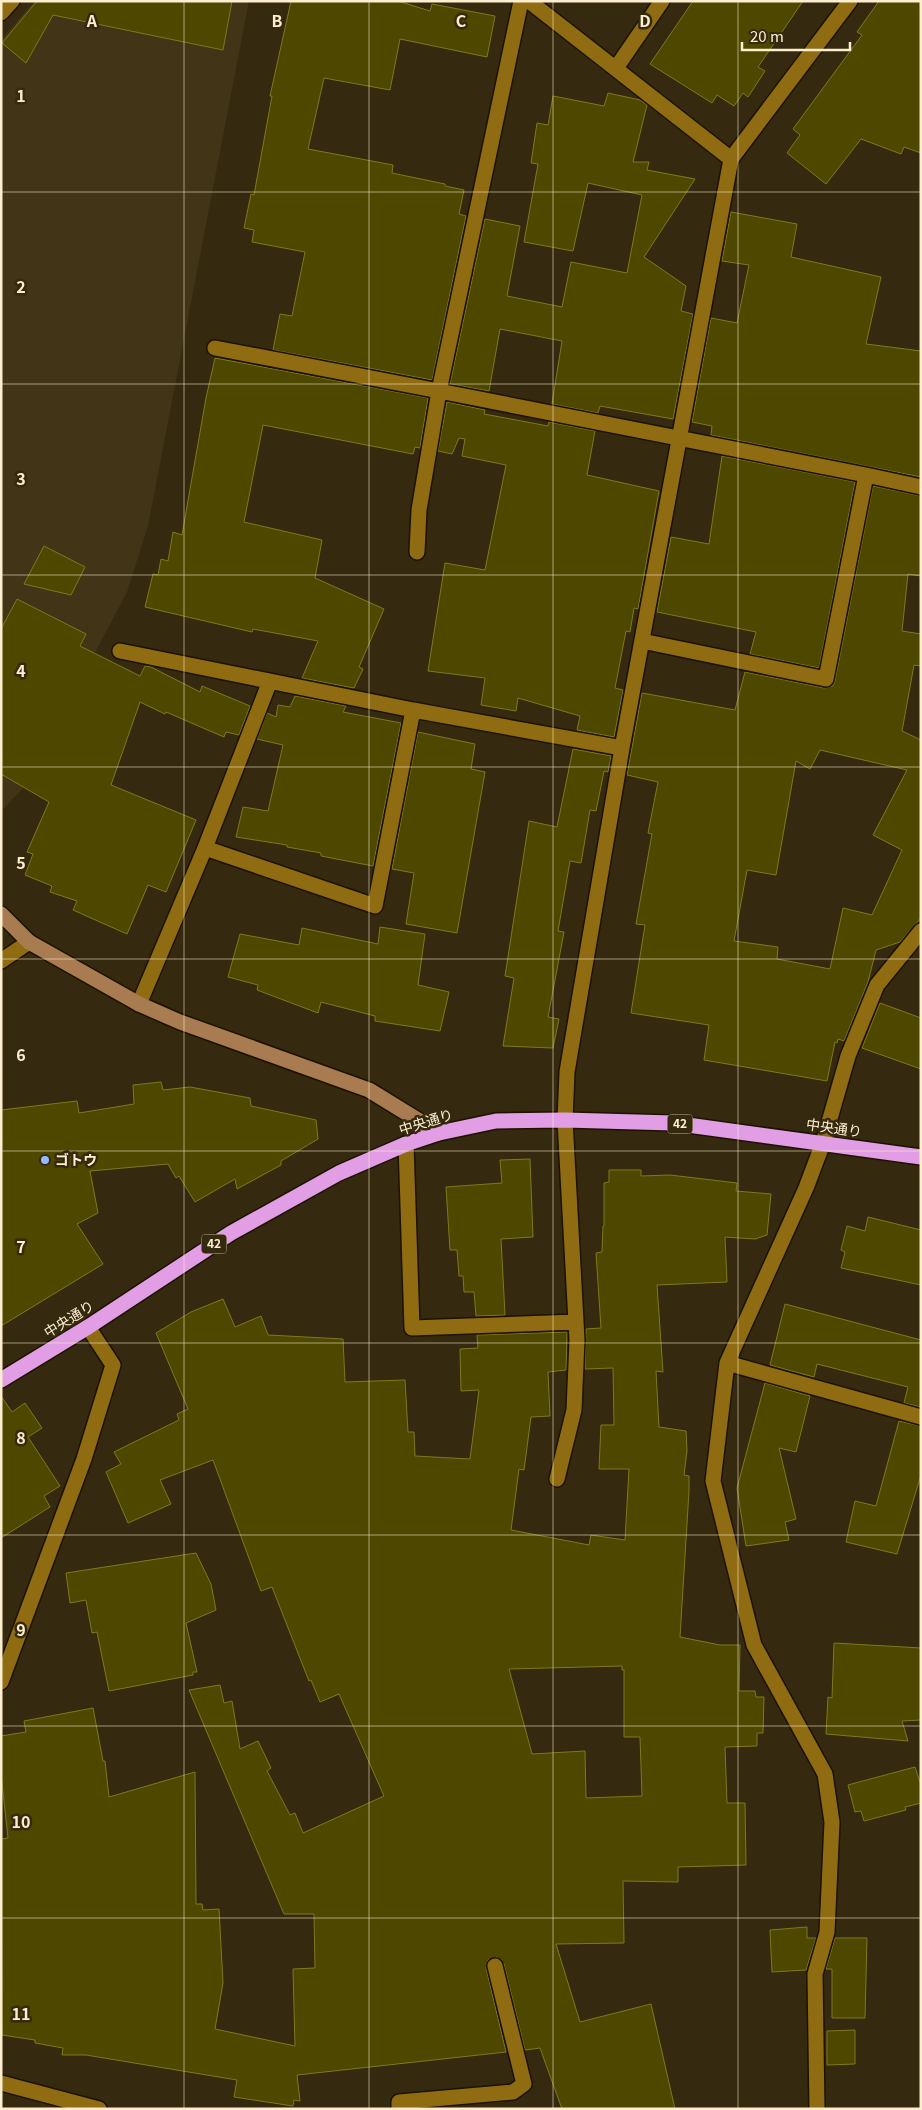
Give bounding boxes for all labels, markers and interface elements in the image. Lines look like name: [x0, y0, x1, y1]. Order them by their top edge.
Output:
text: A: [86, 8, 98, 32]
text: B: [272, 8, 283, 32]
text: C: [456, 8, 467, 32]
text: D: [639, 8, 651, 32]
scale bar: [742, 20, 850, 52]
text: 20 m: [750, 25, 784, 46]
text: 1: [16, 83, 26, 107]
text: 2: [16, 274, 26, 298]
text: 3: [16, 466, 26, 490]
text: 4: [16, 658, 26, 682]
text: 5: [16, 850, 26, 874]
text: 6: [16, 1042, 26, 1066]
street label: 中央通り: [396, 1103, 455, 1139]
street label: 中央通り: [805, 1113, 863, 1141]
road number: 42: [668, 1114, 692, 1134]
place label: ゴトウ: [55, 1149, 97, 1169]
marker: ゴトウ: [39, 1154, 51, 1166]
text: 7: [16, 1234, 26, 1258]
road number: 42: [202, 1234, 226, 1254]
street label: 中央通り: [39, 1295, 98, 1341]
text: 8: [16, 1425, 26, 1449]
text: 9: [16, 1617, 26, 1641]
text: 10: [12, 1809, 30, 1833]
text: 11: [12, 2001, 30, 2025]

